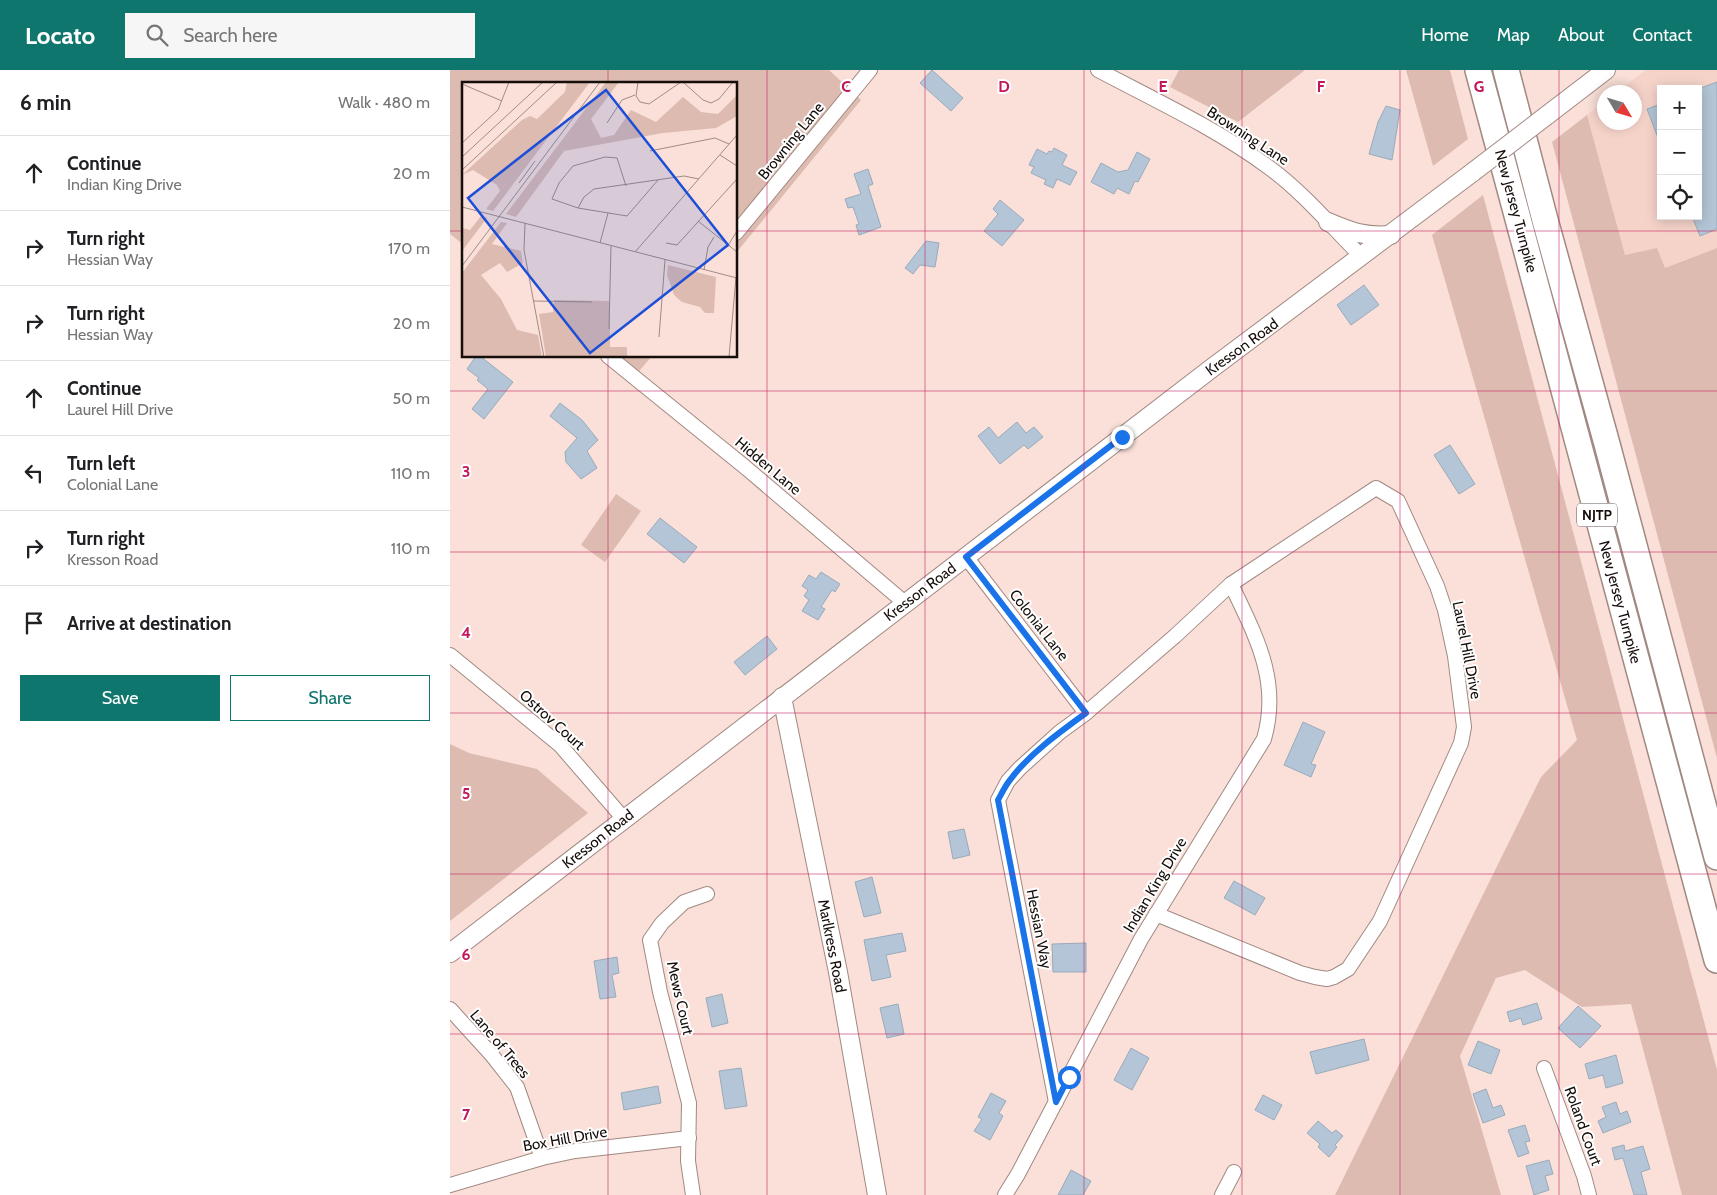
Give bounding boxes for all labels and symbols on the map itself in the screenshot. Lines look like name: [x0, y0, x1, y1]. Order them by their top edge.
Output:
text: C: [841, 77, 851, 96]
text: D: [998, 77, 1010, 96]
text: E: [1158, 77, 1168, 96]
text: F: [1317, 77, 1326, 96]
text: G: [1474, 77, 1484, 96]
inset map: [462, 82, 738, 358]
north arrow: [1597, 85, 1642, 130]
street label: Browning Lane: [754, 99, 828, 183]
street label: Browning Lane: [1204, 103, 1293, 169]
street label: New Jersey Turnpike: [1491, 148, 1541, 275]
street label: Kresson Road: [1202, 315, 1282, 379]
route end: [1111, 426, 1134, 449]
street label: Hidden Lane: [731, 433, 805, 499]
text: 3: [462, 462, 470, 481]
road number: NJTP: [1577, 504, 1617, 526]
street label: New Jersey Turnpike: [1595, 539, 1645, 666]
street label: Kresson Road: [880, 559, 960, 625]
street label: Colonial Lane: [1006, 586, 1073, 664]
street label: Laurel Hill Drive: [1449, 599, 1485, 701]
text: 4: [461, 623, 471, 642]
street label: Ostrov Court: [516, 686, 588, 754]
text: 5: [462, 784, 470, 803]
street label: Kresson Road: [559, 806, 637, 872]
street label: Indian King Drive: [1120, 834, 1191, 936]
street label: Hessian Way: [1022, 888, 1056, 971]
street label: Marlkress Road: [814, 898, 850, 994]
text: 6: [462, 945, 471, 964]
street label: Mews Court: [663, 959, 697, 1037]
street label: Lane of Trees: [466, 1006, 534, 1082]
route start: [1058, 1066, 1081, 1089]
street label: Roland Court: [1560, 1084, 1606, 1168]
text: 7: [462, 1105, 471, 1124]
street label: Box Hill Drive: [522, 1123, 609, 1155]

